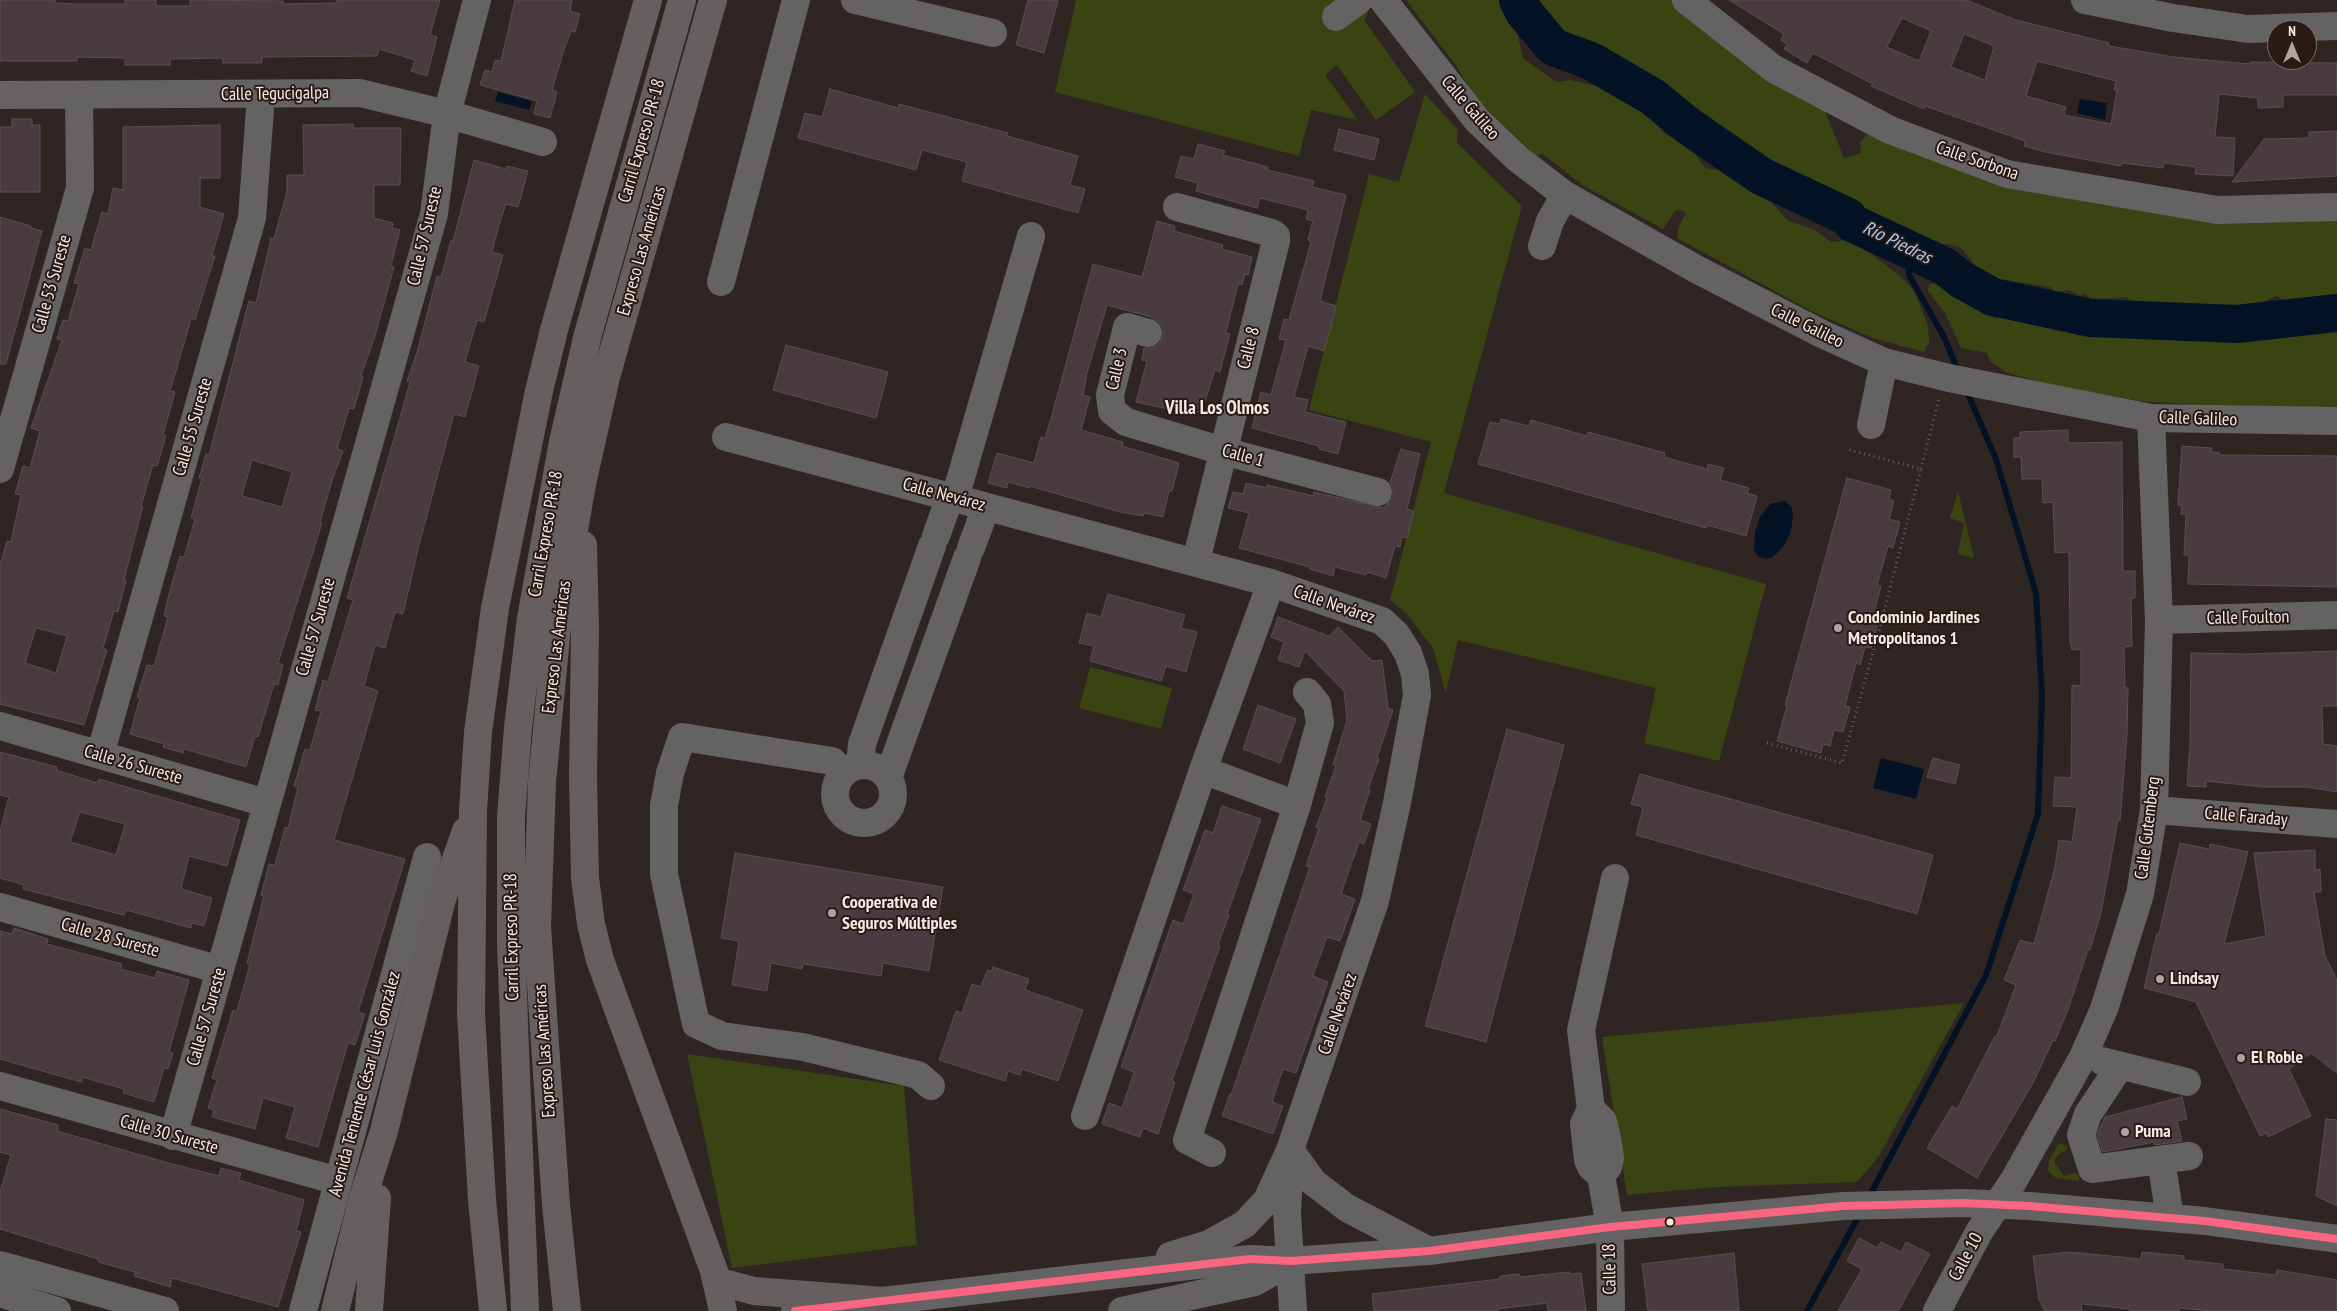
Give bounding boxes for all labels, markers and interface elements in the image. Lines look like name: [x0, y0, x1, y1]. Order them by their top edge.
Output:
north arrow: [2267, 20, 2317, 70]
text: N: [2288, 22, 2296, 40]
street label: Calle Galileo: [1436, 71, 1504, 145]
street label: Carril Expreso PR-18: [614, 77, 670, 205]
street label: Calle Tegucigalpa: [221, 82, 329, 106]
street label: Calle Sorbona: [1933, 137, 2021, 185]
street label: Calle 57 Sureste: [403, 184, 447, 288]
street label: Expreso Las Américas: [613, 184, 671, 318]
water label: Río Piedras: [1859, 217, 1935, 269]
street label: Calle 53 Sureste: [28, 232, 76, 336]
street label: Calle Galileo: [1767, 299, 1847, 353]
street label: Calle 8: [1233, 325, 1265, 371]
street label: Calle 3: [1102, 346, 1132, 392]
street label: Calle 55 Sureste: [169, 375, 217, 479]
district label: Villa Los Olmos: [1165, 398, 1269, 420]
street label: Calle Galileo: [2159, 407, 2237, 431]
street label: Calle 1: [1219, 440, 1267, 472]
street label: Carril Expreso PR-18: [524, 469, 568, 599]
street label: Calle Nevárez: [900, 474, 988, 516]
street label: Calle 57 Sureste: [292, 575, 340, 679]
street label: Expreso Las Américas: [538, 579, 576, 715]
street label: Calle Nevárez: [1291, 581, 1377, 629]
street label: Calle Foulton: [2207, 606, 2289, 630]
place label: Condominio Jardines Metropolitanos 1: [1848, 607, 1980, 650]
marker: Condominio Jardines Metropolitanos 1: [1832, 622, 1844, 634]
street label: Calle 26 Sureste: [81, 741, 185, 789]
street label: Calle Gutemberg: [2131, 775, 2165, 881]
street label: Calle Faraday: [2204, 803, 2288, 831]
street label: Carril Expreso PR-18: [500, 873, 524, 1001]
place label: Cooperativa de Seguros Múltiples: [842, 892, 957, 934]
marker: Cooperativa de Seguros Múltiples: [826, 907, 838, 919]
street label: Calle 28 Sureste: [58, 914, 162, 962]
street label: Calle 57 Sureste: [183, 965, 231, 1069]
place label: Lindsay: [2170, 968, 2219, 990]
street label: Avenida Teniente César Luis González: [325, 969, 405, 1199]
street label: Calle Nevárez: [1314, 971, 1362, 1057]
marker: Lindsay: [2154, 973, 2166, 985]
street label: Expreso Las Américas: [530, 984, 560, 1118]
place label: El Roble: [2251, 1047, 2303, 1069]
marker: El Roble: [2235, 1052, 2247, 1064]
street label: Calle 30 Sureste: [117, 1111, 221, 1159]
place label: Puma: [2135, 1121, 2171, 1143]
marker: Puma: [2119, 1126, 2131, 1138]
unlabelled marker: [1665, 1217, 1675, 1227]
street label: Calle 10: [1944, 1229, 1988, 1285]
street label: Calle 18: [1599, 1243, 1621, 1295]

